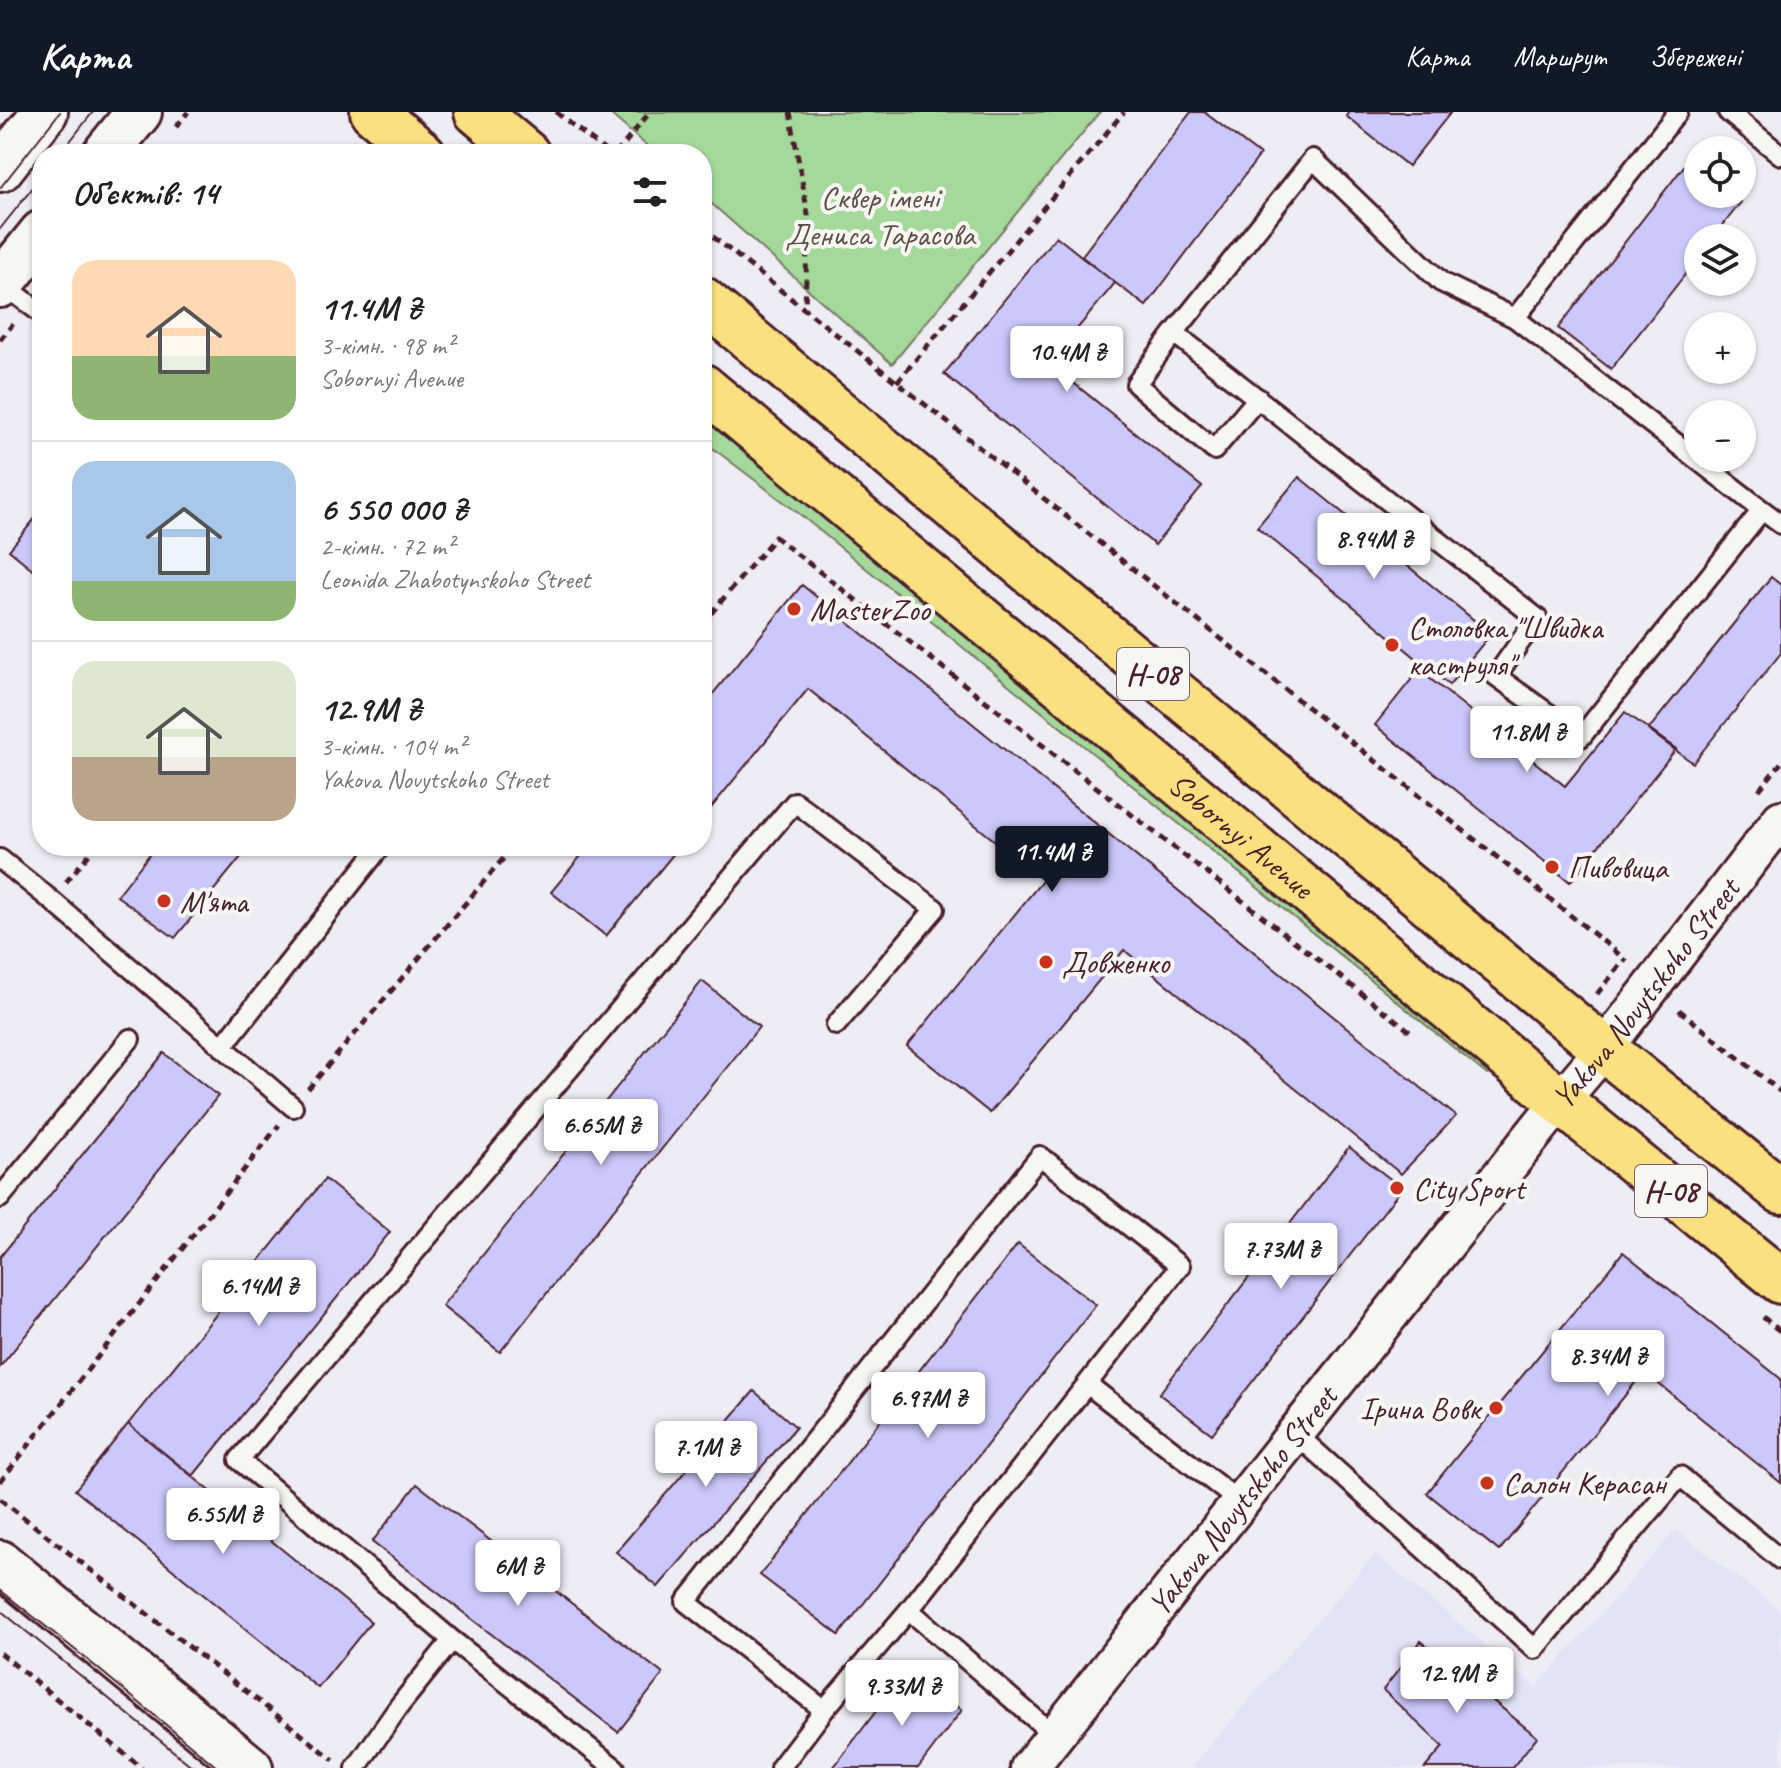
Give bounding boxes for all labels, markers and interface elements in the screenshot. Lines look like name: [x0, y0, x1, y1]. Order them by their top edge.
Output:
text: Карта: [40, 33, 130, 80]
text: Карта: [1405, 39, 1469, 74]
text: Маршрут: [1513, 39, 1606, 74]
text: Збережені: [1650, 39, 1741, 74]
map controls: [1684, 136, 1756, 472]
button: locate: [1684, 136, 1756, 208]
icon: filters: [628, 170, 672, 214]
text: Об’єктів: 14: [72, 171, 218, 214]
park label: Сквер імені Дениса Тарасова: [785, 177, 977, 255]
button: layers: [1684, 224, 1756, 296]
text: 11.4M ₴: [320, 286, 421, 329]
icon: home: [136, 292, 232, 388]
button: +: [1684, 312, 1756, 384]
pin: 10.4M ₴: [993, 326, 1141, 394]
text: 3-кімн. · 98 m²: [320, 329, 454, 362]
text: 10.4M ₴: [1028, 335, 1106, 368]
text: Sobornyi Avenue: [320, 362, 463, 395]
button: −: [1684, 400, 1756, 472]
text: 6 550 000 ₴: [320, 487, 467, 530]
icon: home: [136, 493, 232, 589]
pin: 8.94M ₴: [1300, 513, 1448, 581]
text: 8.94M ₴: [1335, 522, 1413, 555]
text: 2-кімн. · 72 m²: [320, 530, 454, 563]
text: Leonida Zhabotynskoho Street: [320, 563, 590, 596]
place label: MasterZoo: [810, 589, 931, 630]
marker: MasterZoo: [785, 600, 803, 618]
place label: Столовка "Швидка каструля": [1408, 607, 1604, 685]
marker: Столовка "Швидка каструля": [1383, 636, 1401, 654]
road number: Н-08: [1117, 648, 1189, 700]
text: 12.9M ₴: [320, 687, 421, 730]
icon: home: [136, 693, 232, 789]
pin: 11.8M ₴: [1453, 706, 1601, 774]
text: 11.8M ₴: [1488, 715, 1566, 748]
text: 3-кімн. · 104 m²: [320, 730, 466, 763]
text: Yakova Novytskoho Street: [320, 763, 549, 796]
street label: Sobornyi Avenue: [1160, 764, 1324, 910]
pin: 11.4M ₴: [978, 826, 1126, 894]
text: 11.4M ₴: [1013, 835, 1091, 868]
place label: Пивовица: [1568, 847, 1670, 888]
marker: Пивовица: [1543, 858, 1561, 876]
street label: Yakova Novytskoho Street: [1543, 868, 1751, 1117]
place label: М'ята: [180, 881, 250, 922]
marker: М'ята: [155, 892, 173, 910]
place label: Довженко: [1062, 942, 1171, 983]
marker: Довженко: [1037, 953, 1055, 971]
pin: 6.65M ₴: [527, 1099, 675, 1167]
text: 6.65M ₴: [562, 1108, 640, 1141]
road number: Н-08: [1635, 1165, 1707, 1217]
place label: City Sport: [1413, 1168, 1528, 1209]
marker: City Sport: [1388, 1179, 1406, 1197]
pin: 7.73M ₴: [1207, 1223, 1355, 1291]
text: 7.73M ₴: [1242, 1232, 1320, 1265]
pin: 6.14M ₴: [185, 1260, 333, 1328]
text: 6.14M ₴: [220, 1269, 298, 1302]
pin: 8.34M ₴: [1534, 1330, 1682, 1398]
text: 8.34M ₴: [1569, 1339, 1647, 1372]
pin: 6.97M ₴: [854, 1372, 1002, 1440]
street label: Yakova Novytskoho Street: [1139, 1375, 1348, 1624]
text: 6.97M ₴: [889, 1381, 967, 1414]
place label: Ірина Вовк: [1360, 1388, 1483, 1429]
marker: Ірина Вовк: [1487, 1399, 1505, 1417]
pin: 7.1M ₴: [641, 1421, 771, 1489]
text: 7.1M ₴: [673, 1430, 739, 1463]
place label: Салон Керасан: [1503, 1463, 1668, 1504]
marker: Салон Керасан: [1478, 1474, 1496, 1492]
pin: 6.55M ₴: [149, 1488, 297, 1556]
text: 6.55M ₴: [184, 1497, 262, 1530]
pin: 6M ₴: [471, 1540, 565, 1608]
text: 6M ₴: [493, 1549, 543, 1582]
pin: 12.9M ₴: [1383, 1647, 1531, 1715]
text: 12.9M ₴: [1418, 1656, 1496, 1689]
pin: 9.33M ₴: [828, 1660, 976, 1728]
text: 9.33M ₴: [863, 1669, 941, 1702]

